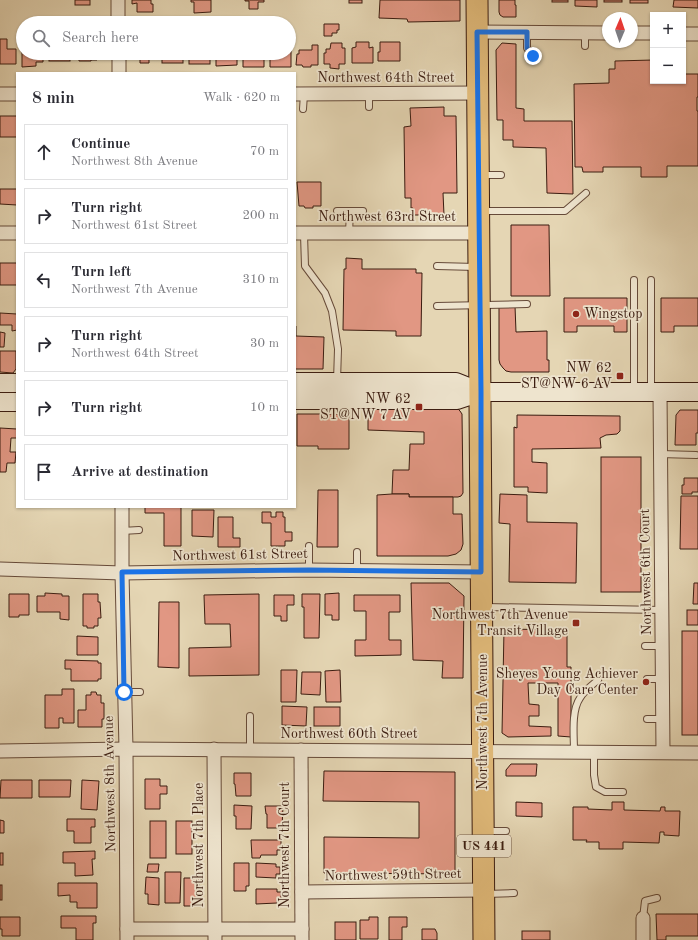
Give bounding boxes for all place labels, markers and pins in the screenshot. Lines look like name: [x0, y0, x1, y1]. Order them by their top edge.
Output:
place label: Wingstop: [584, 307, 642, 321]
marker: Wingstop: [571, 309, 581, 319]
place label: NW 62 ST@NW 6 AV: [521, 361, 612, 391]
marker: NW 62 ST@NW 6 AV: [615, 371, 625, 381]
place label: NW 62 ST@NW 7 AV: [320, 392, 411, 422]
marker: NW 62 ST@NW 7 AV: [414, 402, 424, 412]
place label: Northwest 7th Avenue Transit Village: [431, 608, 568, 638]
marker: Northwest 7th Avenue Transit Village: [571, 618, 581, 628]
place label: Sheyes Young Achiever Day Care Center: [496, 667, 638, 697]
marker: Sheyes Young Achiever Day Care Center: [641, 677, 651, 687]

